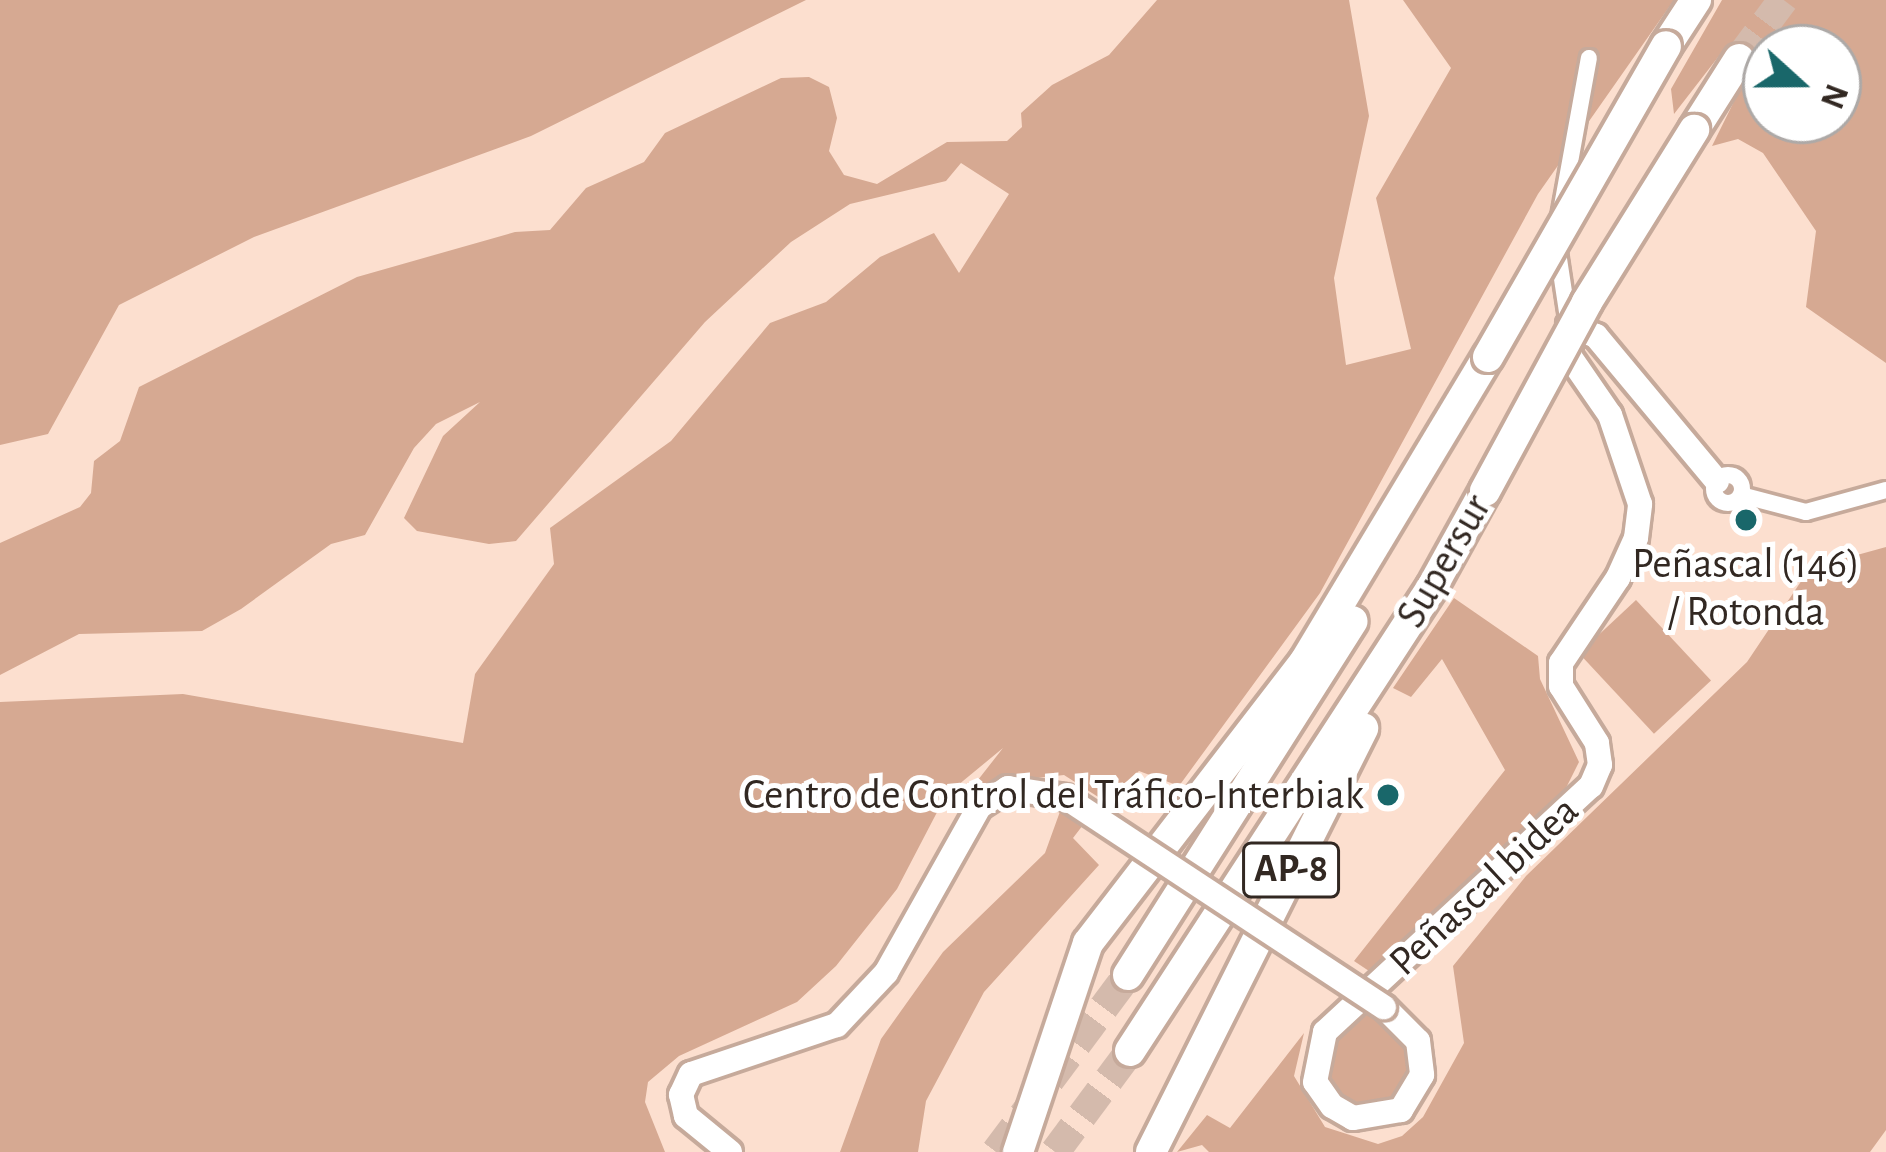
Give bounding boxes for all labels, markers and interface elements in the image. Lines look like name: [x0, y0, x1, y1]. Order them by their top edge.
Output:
north arrow: [1742, 24, 1862, 144]
text: N: [1814, 79, 1853, 113]
street label: Supersur: [1386, 485, 1502, 637]
marker: Peñascal (146) / Rotonda: [1733, 507, 1759, 533]
place label: Peñascal (146) / Rotonda: [1632, 539, 1860, 638]
place label: Centro de Control del Tráfico-Interbiak: [743, 770, 1364, 820]
marker: Centro de Control del Tráfico-Interbiak: [1375, 782, 1401, 808]
street label: Peñascal bidea: [1379, 785, 1589, 987]
road number: AP-8: [1240, 837, 1342, 903]

